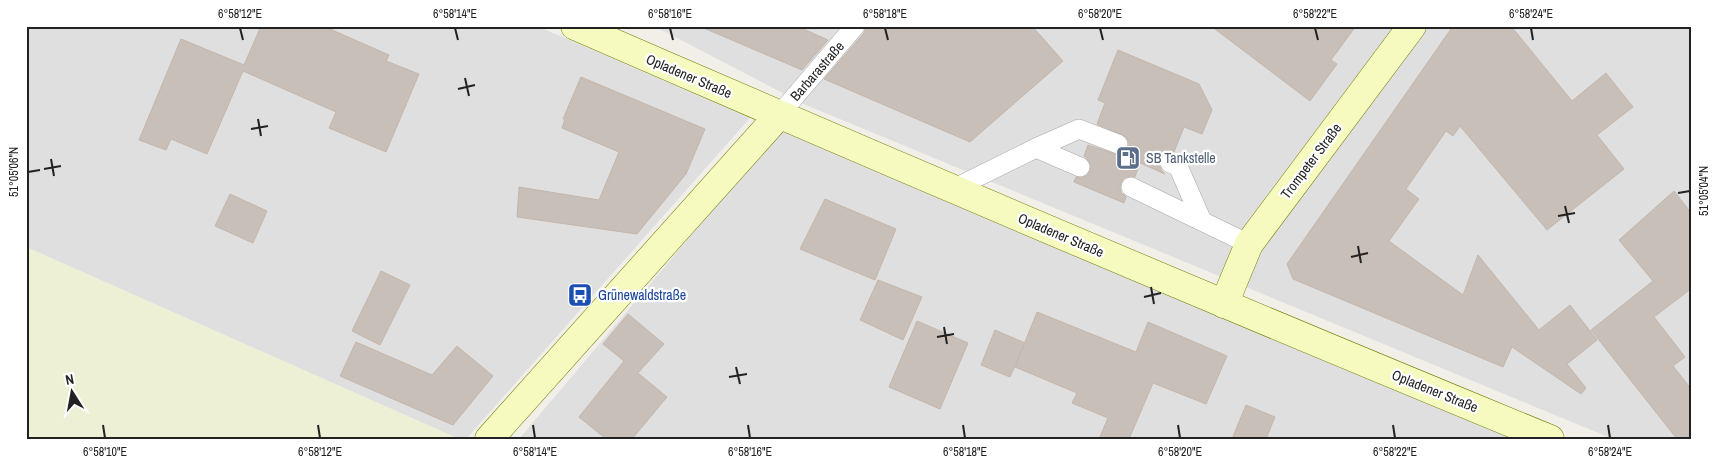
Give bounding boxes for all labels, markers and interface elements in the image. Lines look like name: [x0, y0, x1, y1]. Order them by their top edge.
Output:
text: 6°58'12"E: [218, 6, 262, 22]
text: 6°58'14"E: [433, 6, 477, 22]
text: 6°58'16"E: [648, 6, 692, 22]
text: 6°58'18"E: [863, 6, 907, 22]
text: 6°58'20"E: [1078, 6, 1122, 22]
text: 6°58'22"E: [1293, 6, 1337, 22]
text: 6°58'24"E: [1509, 6, 1553, 22]
street label: Barbarastraße: [786, 37, 848, 105]
street label: Opladener Straße: [643, 50, 735, 102]
street label: Trompeter Straße: [1277, 120, 1345, 202]
fuel station icon: SB Tankstelle: [1115, 145, 1141, 171]
text: 51°05'06"N: [6, 147, 22, 197]
place label: SB Tankstelle: [1146, 149, 1216, 167]
text: 51°05'04"N: [1696, 166, 1712, 216]
street label: Opladener Straße: [1015, 209, 1107, 261]
bus stop icon: Grünewaldstraße: [567, 282, 593, 308]
place label: Grünewaldstraße: [598, 286, 686, 304]
street label: Opladener Straße: [1389, 366, 1481, 416]
north arrow: [48, 368, 98, 418]
text: N: [64, 370, 75, 389]
text: 6°58'10"E: [83, 444, 127, 460]
text: 6°58'12"E: [298, 444, 342, 460]
text: 6°58'14"E: [513, 444, 557, 460]
text: 6°58'16"E: [728, 444, 772, 460]
text: 6°58'18"E: [943, 444, 987, 460]
text: 6°58'20"E: [1158, 444, 1202, 460]
text: 6°58'22"E: [1373, 444, 1417, 460]
text: 6°58'24"E: [1588, 444, 1632, 460]

